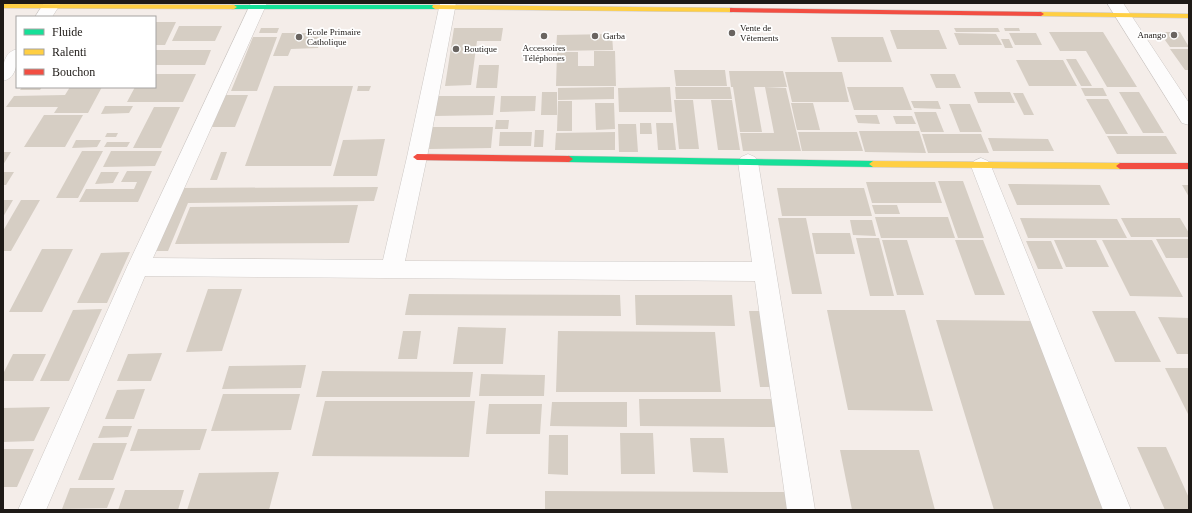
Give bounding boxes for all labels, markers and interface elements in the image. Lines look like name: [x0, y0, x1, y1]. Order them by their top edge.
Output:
legend: [16, 16, 156, 88]
place label: Vente de Vêtements: [740, 23, 779, 43]
text: Fluide: [52, 25, 83, 39]
place label: Ecole Primaire Catholique: [307, 27, 361, 47]
marker: Vente de Vêtements: [727, 28, 737, 38]
place label: Anango: [1138, 30, 1166, 40]
marker: Anango: [1169, 30, 1179, 40]
marker: Accessoires Téléphones: [539, 31, 549, 41]
marker: Garba: [590, 31, 600, 41]
place label: Garba: [603, 31, 625, 41]
marker: Ecole Primaire Catholique: [294, 32, 304, 42]
place label: Accessoires Téléphones: [523, 43, 566, 63]
marker: Boutique: [451, 44, 461, 54]
place label: Boutique: [464, 44, 497, 54]
text: Ralenti: [52, 45, 87, 59]
text: Bouchon: [52, 65, 95, 79]

